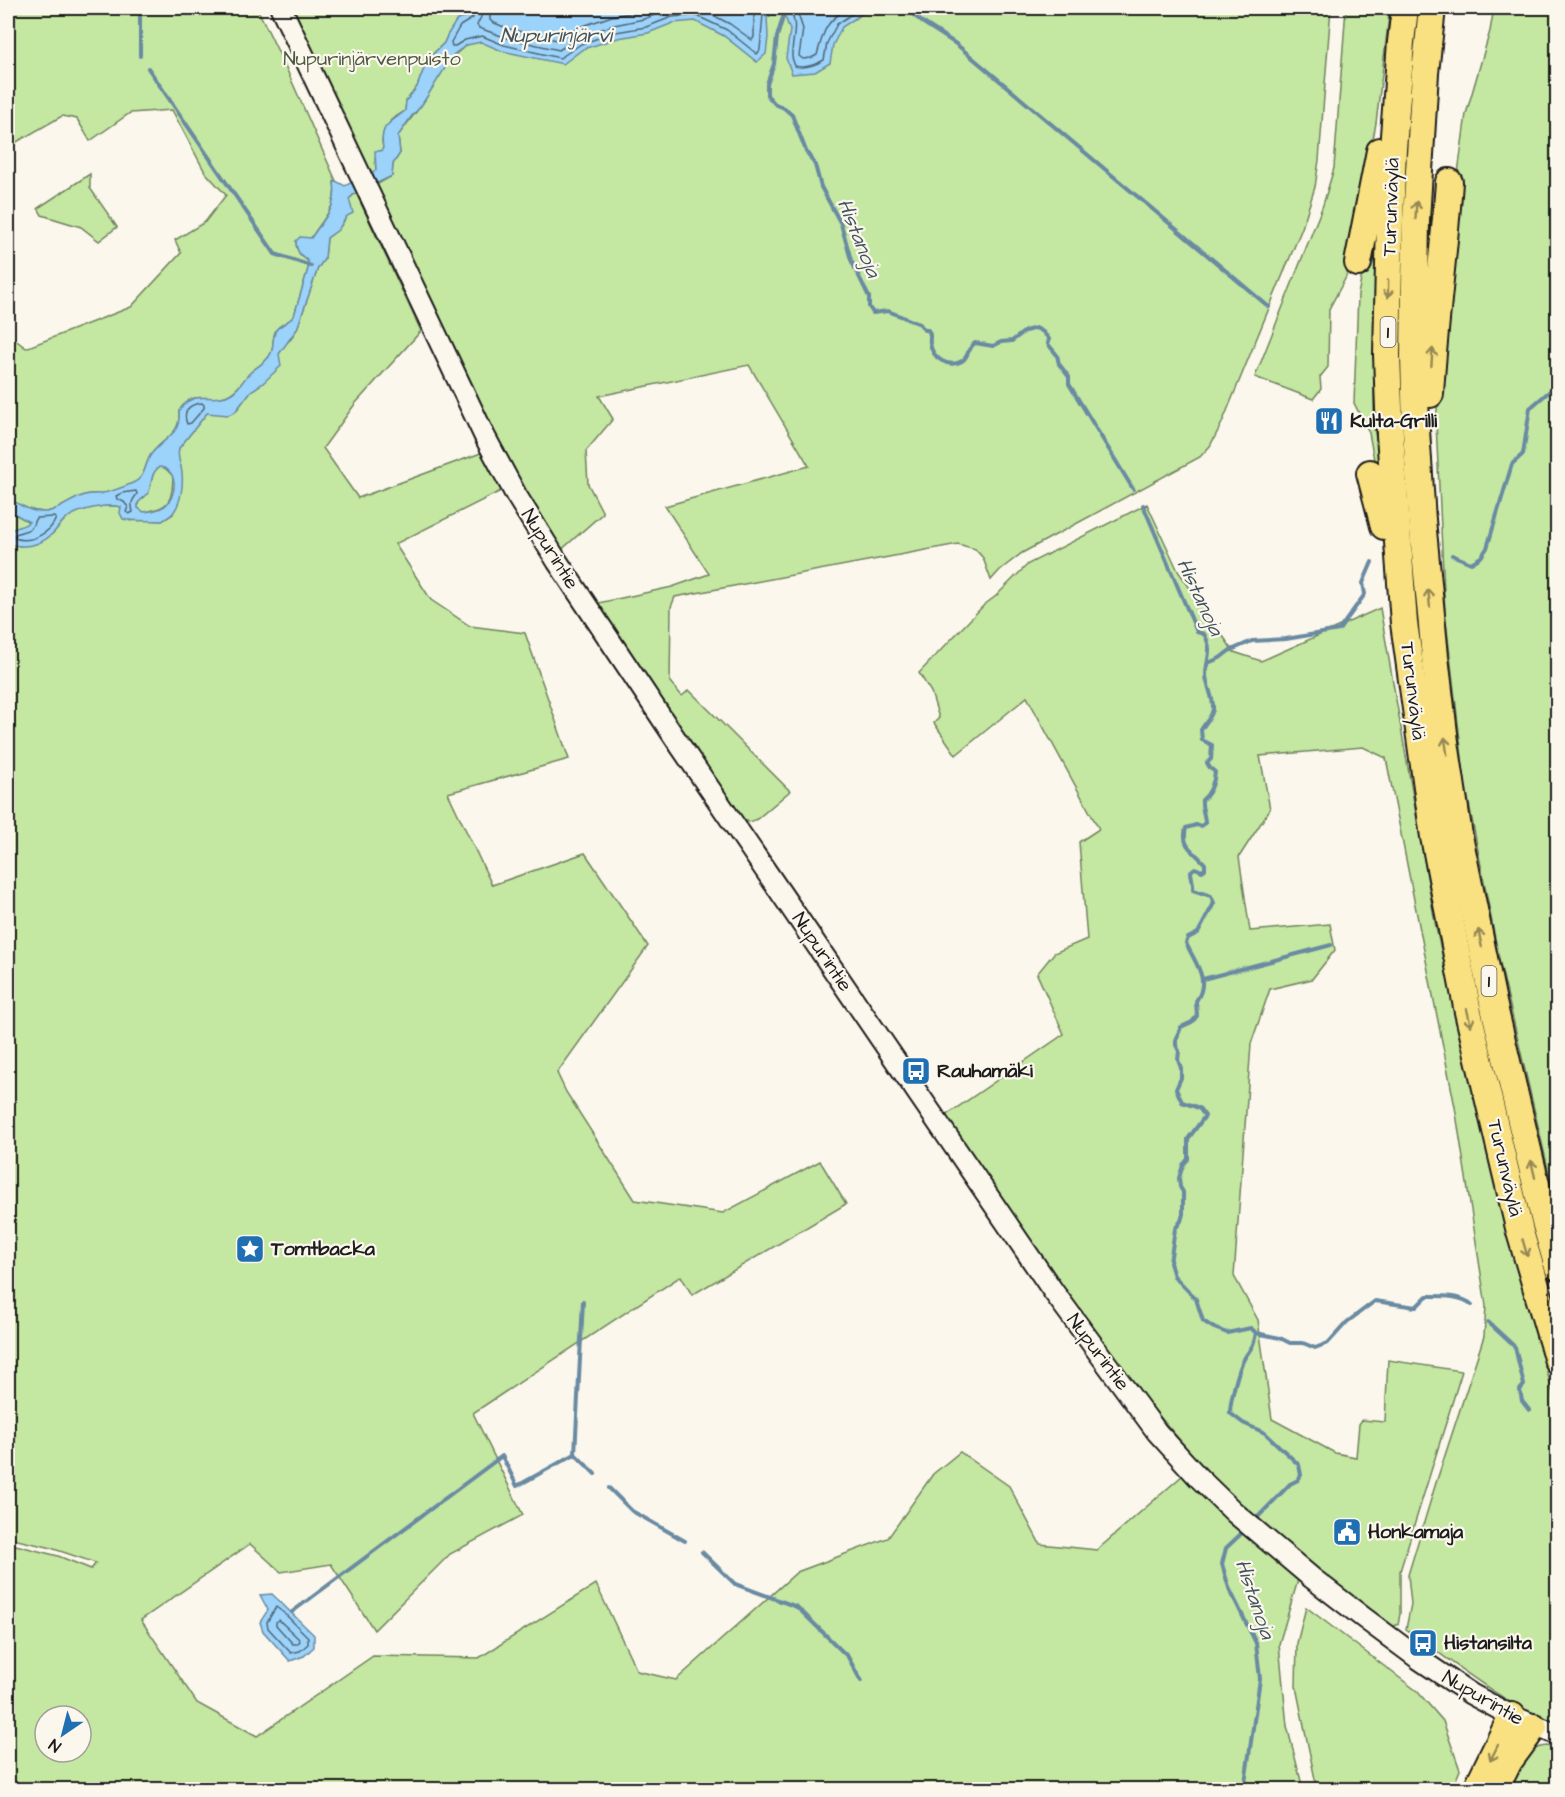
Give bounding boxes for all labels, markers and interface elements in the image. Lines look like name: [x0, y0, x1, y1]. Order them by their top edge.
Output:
water label: Nupurinjärvi: [500, 21, 615, 50]
park label: Nupurinjärvenpuisto: [283, 45, 461, 73]
street label: Turunväylä: [1375, 157, 1408, 257]
water label: Histanoja: [830, 194, 888, 283]
one-way arrow: [1411, 201, 1422, 221]
one-way arrow: [1383, 279, 1394, 299]
road number: 1: [1380, 317, 1396, 347]
one-way arrow: [1427, 348, 1438, 368]
restaurant icon: Kulta-Grilli: [1313, 405, 1345, 437]
place label: Kulta-Grilli: [1350, 407, 1438, 435]
street label: Nupurintie: [514, 503, 586, 595]
water label: Histanoja: [1169, 554, 1231, 642]
one-way arrow: [1423, 589, 1434, 609]
street label: Turunväylä: [1392, 640, 1433, 742]
one-way arrow: [1440, 737, 1451, 757]
street label: Nupurintie: [785, 907, 859, 997]
one-way arrow: [1474, 929, 1485, 949]
road number: 1: [1482, 966, 1496, 996]
one-way arrow: [1464, 1008, 1476, 1027]
bus stop icon: Rauhamäki: [900, 1055, 932, 1087]
place label: Rauhamäki: [937, 1057, 1034, 1085]
street label: Turunväylä: [1479, 1117, 1530, 1219]
one-way arrow: [1526, 1160, 1538, 1179]
place icon: Tomtbacka: [234, 1233, 266, 1265]
place label: Tomtbacka: [270, 1235, 376, 1263]
one-way arrow: [1520, 1238, 1531, 1257]
street label: Nupurintie: [1060, 1308, 1136, 1396]
public building icon: Honkamaja: [1331, 1516, 1363, 1548]
place label: Honkamaja: [1368, 1518, 1464, 1546]
water label: Histanoja: [1228, 1555, 1283, 1644]
bus stop icon: Histansilta: [1407, 1627, 1439, 1659]
place label: Histansilta: [1444, 1629, 1533, 1657]
street label: Nupurintie: [1437, 1663, 1529, 1733]
north arrow: [33, 1704, 93, 1764]
text: N: [45, 1734, 65, 1757]
one-way arrow: [1488, 1744, 1500, 1761]

